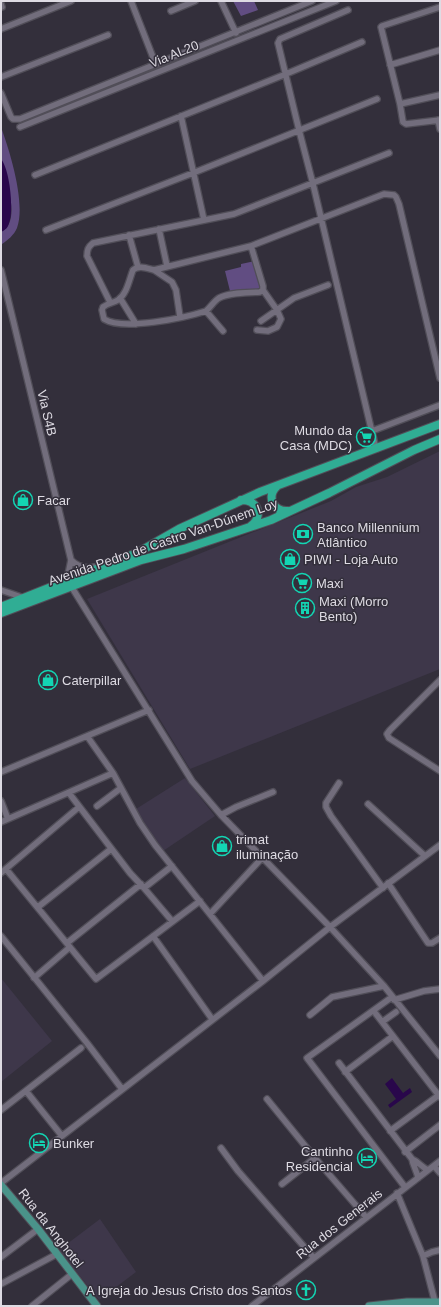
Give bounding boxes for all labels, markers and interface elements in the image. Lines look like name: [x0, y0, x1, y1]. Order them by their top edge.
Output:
street label: Via AL20: [147, 37, 201, 71]
street label: Via S4B: [34, 389, 60, 437]
place label: Mundo da Casa (MDC): [280, 423, 353, 453]
supermarket icon: Mundo da Casa (MDC): [355, 426, 377, 448]
shop icon: Facar: [12, 489, 34, 511]
place label: Facar: [37, 493, 71, 508]
street label: Avenida Pedro de Castro Van-Dúnem Loy: [46, 495, 280, 588]
place label: Banco Millennium Atlântico: [317, 520, 420, 550]
bank icon: Banco Millennium Atlântico: [292, 523, 314, 545]
shop icon: PIWI - Loja Auto: [279, 548, 301, 570]
place label: PIWI - Loja Auto: [304, 552, 398, 567]
supermarket icon: Maxi: [291, 572, 313, 594]
place label: Maxi: [316, 576, 344, 591]
place label: Maxi (Morro Bento): [319, 594, 388, 624]
building icon: Maxi (Morro Bento): [294, 597, 316, 619]
shop icon: Caterpillar: [37, 669, 59, 691]
place label: Caterpillar: [62, 673, 122, 688]
place label: trimat iluminação: [236, 832, 298, 862]
shop icon: trimat iluminação: [211, 835, 233, 857]
hotel icon: Bunker: [28, 1132, 50, 1154]
place label: Bunker: [53, 1136, 95, 1151]
place label: Cantinho Residencial: [286, 1144, 353, 1174]
hotel icon: Cantinho Residencial: [356, 1147, 378, 1169]
street label: Rua da Anghotel: [15, 1186, 87, 1271]
street label: Rua dos Generais: [293, 1186, 385, 1262]
church icon: A Igreja do Jesus Cristo dos Santos: [295, 1279, 317, 1301]
place label: A Igreja do Jesus Cristo dos Santos: [86, 1283, 292, 1298]

